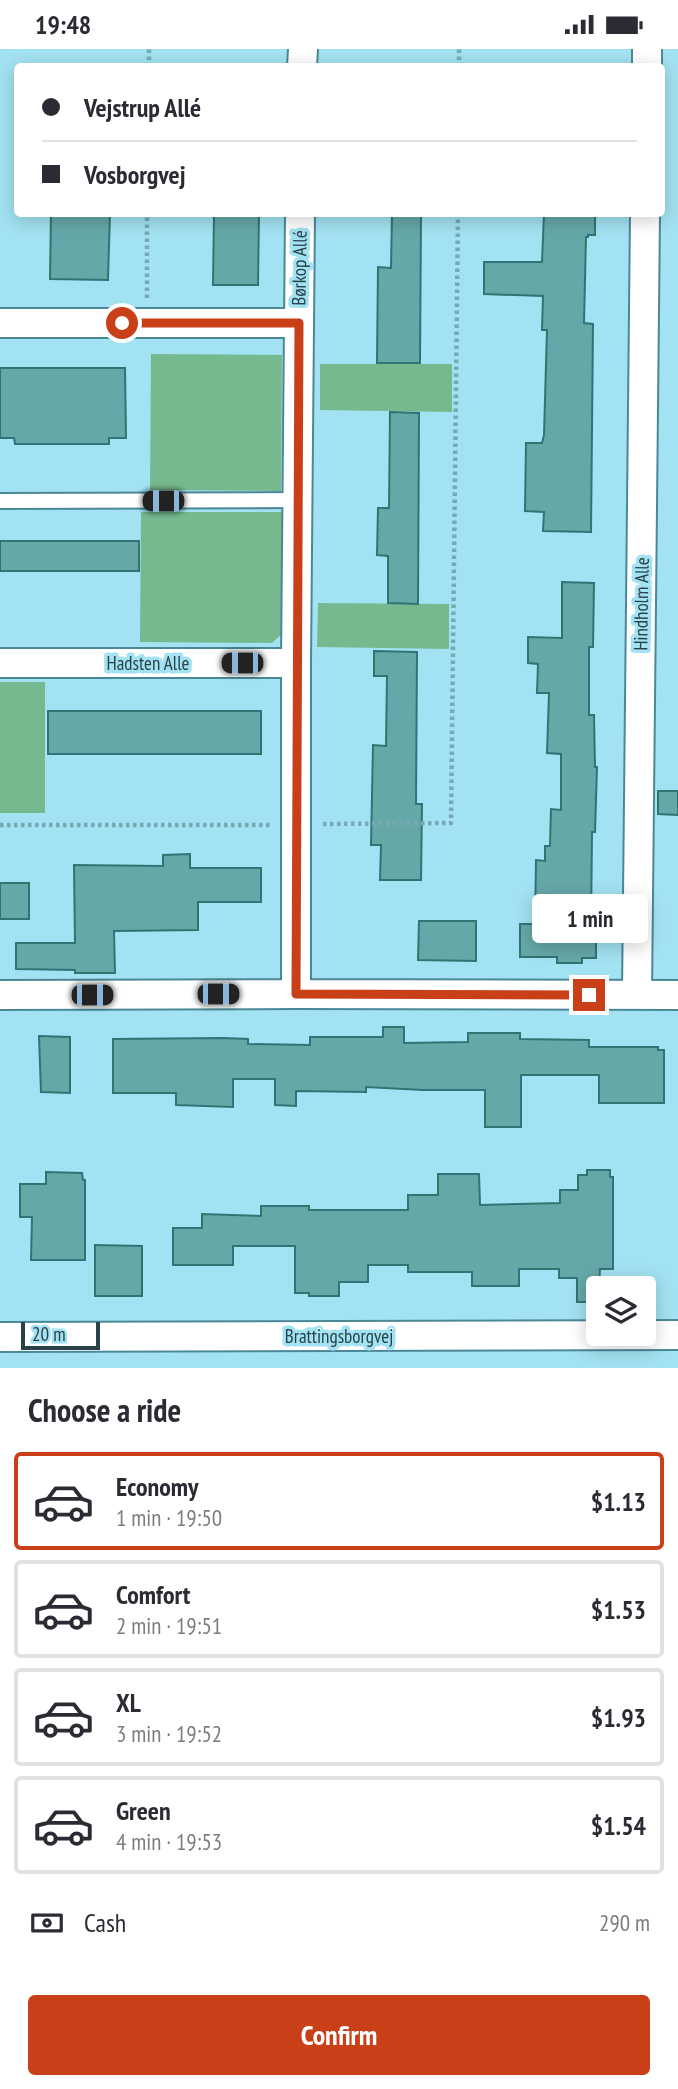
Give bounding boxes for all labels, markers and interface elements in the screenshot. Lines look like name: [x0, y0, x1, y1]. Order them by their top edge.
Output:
text: 19:48: [35, 8, 91, 41]
text: Vejstrup Allé: [84, 91, 201, 124]
text: Vosborgvej: [84, 158, 186, 191]
street label: Børkop Allé: [286, 230, 312, 306]
route start: [106, 307, 138, 339]
car: [143, 491, 185, 512]
street label: Hindholm Alle: [628, 557, 654, 651]
street label: Hadsten Alle: [107, 651, 190, 675]
car: [222, 653, 264, 674]
callout: 1 min: [531, 893, 647, 943]
text: 1 min: [567, 904, 613, 933]
route end: [573, 979, 605, 1011]
car: [198, 984, 240, 1005]
car: [72, 985, 114, 1006]
map controls: [586, 1276, 656, 1346]
button: layers: [586, 1276, 656, 1346]
scale bar: [21, 1319, 100, 1351]
text: 20 m: [32, 1322, 66, 1346]
street label: Brattingsborgvej: [285, 1324, 393, 1348]
text: Choose a ride: [28, 1389, 181, 1431]
icon: car: [32, 1470, 95, 1533]
text: Economy: [116, 1470, 198, 1503]
text: $1.13: [591, 1485, 646, 1518]
text: 1 min · 19:50: [116, 1503, 222, 1532]
icon: car: [32, 1578, 95, 1641]
text: Comfort: [116, 1578, 190, 1611]
text: $1.53: [591, 1593, 646, 1626]
text: 2 min · 19:51: [116, 1611, 222, 1640]
icon: car: [32, 1686, 95, 1749]
text: XL: [116, 1686, 141, 1719]
text: $1.93: [591, 1701, 646, 1734]
text: 3 min · 19:52: [116, 1719, 222, 1748]
icon: car: [32, 1794, 95, 1857]
text: Green: [116, 1794, 171, 1827]
text: $1.54: [591, 1809, 646, 1842]
text: 4 min · 19:53: [116, 1827, 222, 1856]
icon: cash: [28, 1904, 66, 1942]
text: Cash: [84, 1906, 126, 1939]
text: 290 m: [599, 1908, 650, 1937]
button: Confirm: [28, 1995, 650, 2075]

